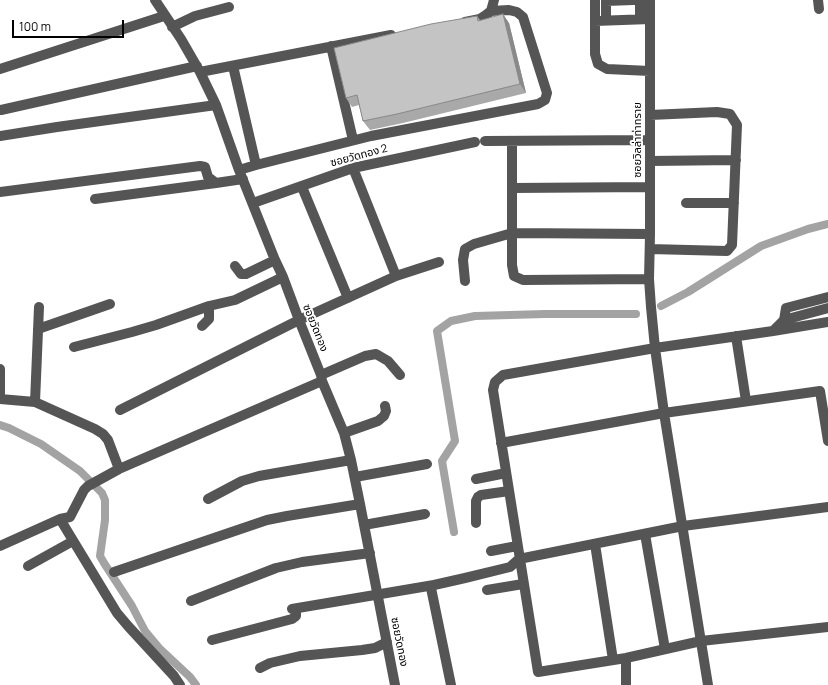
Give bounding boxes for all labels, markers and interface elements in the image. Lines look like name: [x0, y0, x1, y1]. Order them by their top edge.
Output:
scale bar: [14, 12, 126, 38]
text: 100 m: [19, 18, 51, 35]
street label: ซอยวิลล่าท่าทราย: [631, 102, 645, 178]
street label: ซอยวัดทอง 2: [329, 142, 389, 170]
street label: ซอยวัดทอง: [300, 302, 330, 354]
street label: ซอยวัดทอง: [388, 616, 410, 668]

